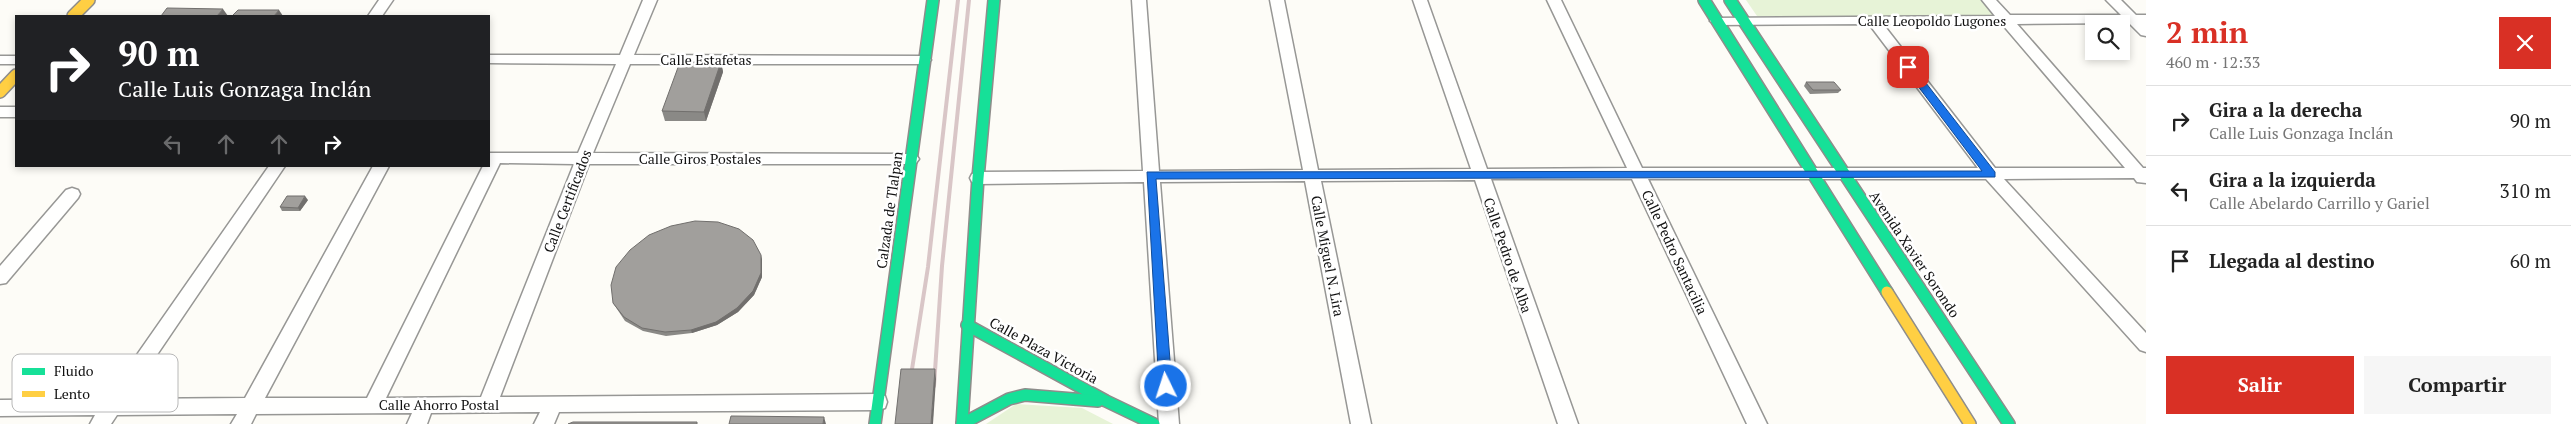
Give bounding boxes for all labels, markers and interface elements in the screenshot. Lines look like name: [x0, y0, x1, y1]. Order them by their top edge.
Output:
street label: Calle Leopoldo Lugones: [1858, 11, 2006, 30]
text: 2 min: [2166, 12, 2248, 52]
map controls: [2085, 15, 2130, 60]
button: search: [2085, 15, 2130, 60]
button: close: [2499, 17, 2551, 69]
text: 90 m: [118, 30, 199, 76]
icon: right: [35, 35, 100, 100]
pin: [1887, 46, 1929, 88]
street label: Calle Estafetas: [660, 50, 752, 69]
text: 460 m · 12:33: [2166, 51, 2260, 73]
icon: arrive: [1894, 53, 1922, 81]
text: Calle Luis Gonzaga Inclán: [118, 74, 371, 103]
text: Gira a la derecha: [2209, 97, 2362, 122]
icon: right: [2166, 107, 2194, 135]
text: 90 m: [2510, 108, 2551, 133]
text: Calle Luis Gonzaga Inclán: [2209, 122, 2393, 144]
icon: left: [159, 130, 187, 158]
icon: ahead: [212, 130, 240, 158]
icon: ahead: [265, 130, 293, 158]
icon: right: [318, 130, 346, 158]
street label: Calle Certificados: [539, 147, 595, 255]
street label: Calle Giros Postales: [639, 149, 761, 168]
street label: Calzada de Tlalpan: [871, 150, 907, 270]
text: Gira a la izquierda: [2209, 167, 2376, 192]
icon: left: [2166, 177, 2194, 205]
text: 310 m: [2500, 178, 2551, 203]
street label: Calle Pedro Santacilia: [1638, 187, 1712, 317]
street label: Avenida Xavier Sorondo: [1865, 187, 1965, 321]
text: Calle Abelardo Carrillo y Gariel: [2209, 192, 2430, 214]
street label: Calle Miguel N. Lira: [1307, 194, 1349, 318]
street label: Calle Pedro de Alba: [1479, 195, 1537, 315]
icon: arrive: [2166, 247, 2194, 275]
text: Llegada al destino: [2209, 248, 2375, 273]
text: 60 m: [2510, 248, 2551, 273]
street label: Calle Plaza Victoria: [986, 312, 1102, 388]
legend: [12, 354, 178, 412]
button: Salir: [2166, 356, 2354, 414]
button: Compartir: [2364, 356, 2551, 414]
position arrow: [1139, 359, 1191, 411]
text: Fluido: [54, 361, 94, 380]
text: Lento: [54, 384, 90, 403]
street label: Calle Ahorro Postal: [379, 395, 499, 414]

